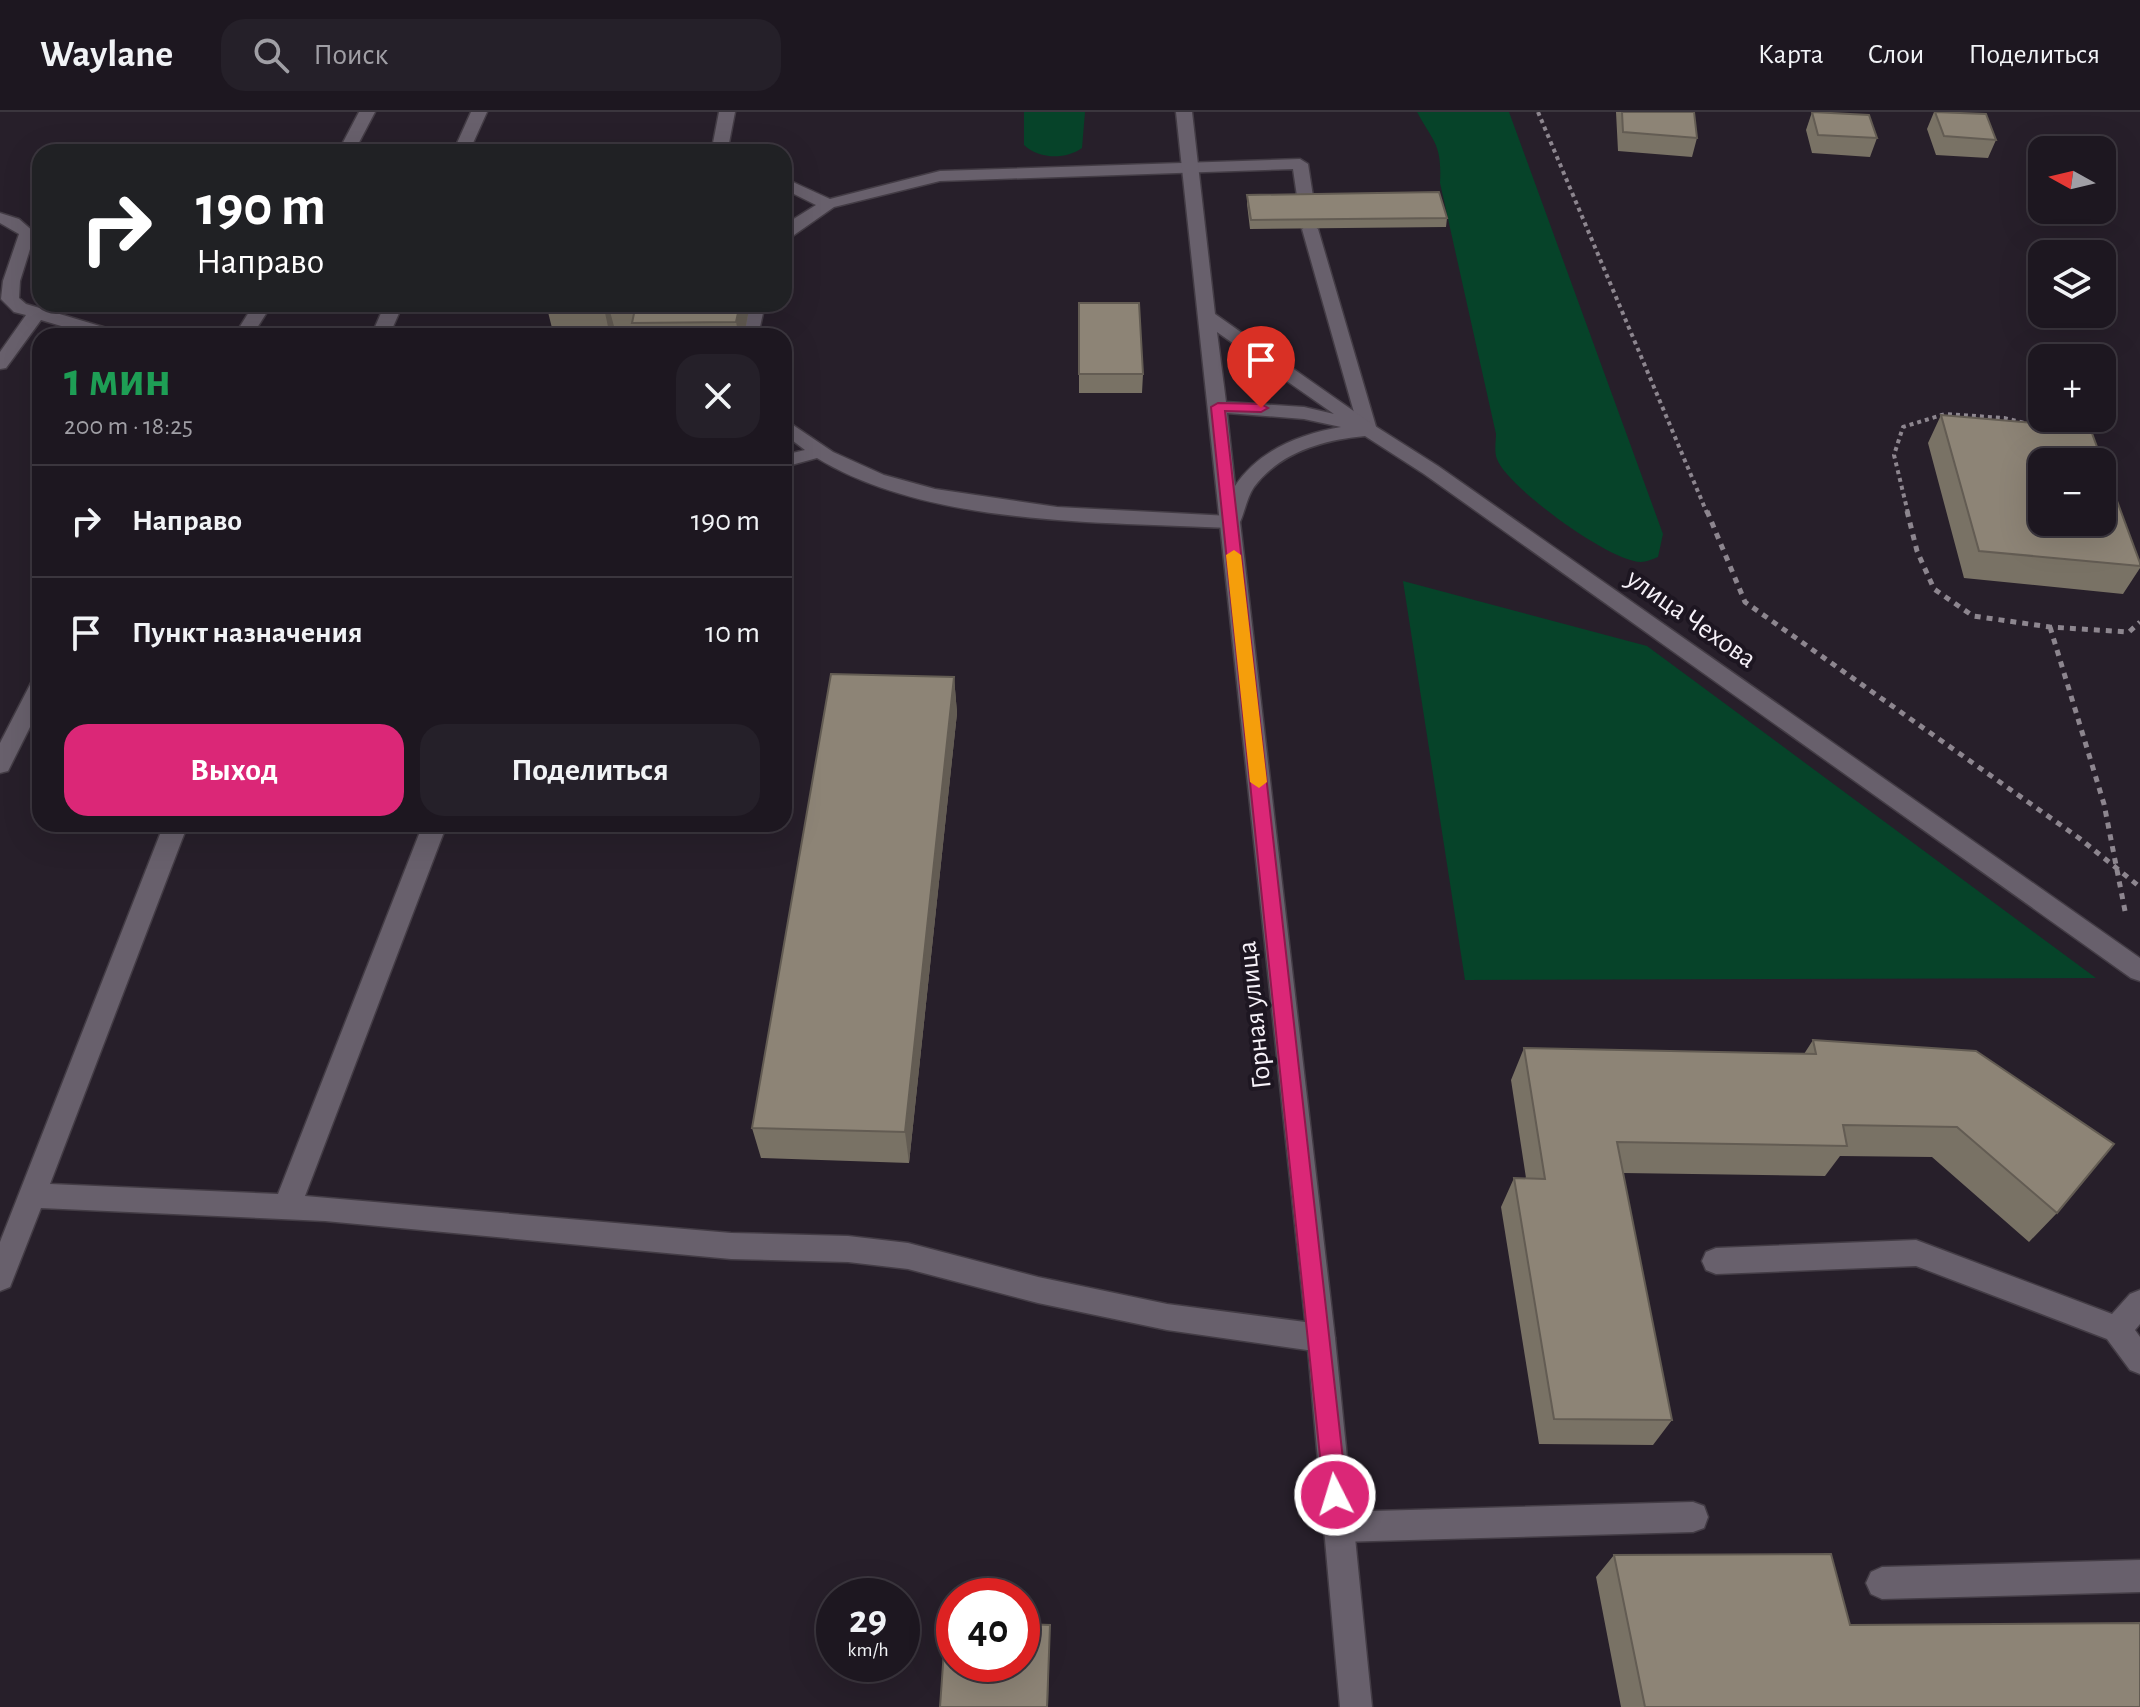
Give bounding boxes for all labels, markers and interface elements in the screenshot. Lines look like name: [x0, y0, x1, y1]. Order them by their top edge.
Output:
search box: [221, 19, 781, 91]
icon: search: [249, 33, 293, 77]
text: Waylane: [40, 36, 173, 74]
text: Поиск: [313, 40, 388, 70]
text: Карта: [1758, 41, 1824, 69]
text: Слои: [1868, 41, 1924, 69]
text: Поделиться: [1968, 41, 2100, 69]
north arrow: [2028, 136, 2116, 224]
map controls: [2028, 136, 2116, 536]
icon: right: [64, 176, 168, 280]
text: 190 m: [196, 179, 326, 235]
button: layers: [2028, 240, 2116, 328]
text: Направо: [196, 244, 324, 280]
pin: [1227, 326, 1295, 408]
icon: arrive: [1239, 338, 1283, 382]
button: +: [2028, 344, 2116, 432]
button: close: [676, 354, 760, 438]
text: 1 мин: [64, 357, 171, 405]
text: 200 m · 18:25: [64, 413, 193, 439]
button: −: [2028, 448, 2116, 536]
icon: right: [64, 499, 108, 543]
text: Направо: [132, 506, 242, 536]
text: 190 m: [691, 506, 760, 536]
street label: улица Чехова: [1620, 564, 1761, 674]
icon: arrive: [64, 611, 108, 655]
text: Пункт назначения: [132, 618, 363, 648]
text: 10 m: [705, 618, 760, 648]
button: Выход: [64, 724, 404, 816]
button: Поделиться: [420, 724, 760, 816]
street label: Горная улица: [1233, 939, 1277, 1090]
position arrow: [1293, 1453, 1377, 1537]
speed limit sign: 40: [936, 1578, 1040, 1682]
text: 29: [849, 1600, 887, 1640]
text: km/h: [847, 1640, 889, 1660]

